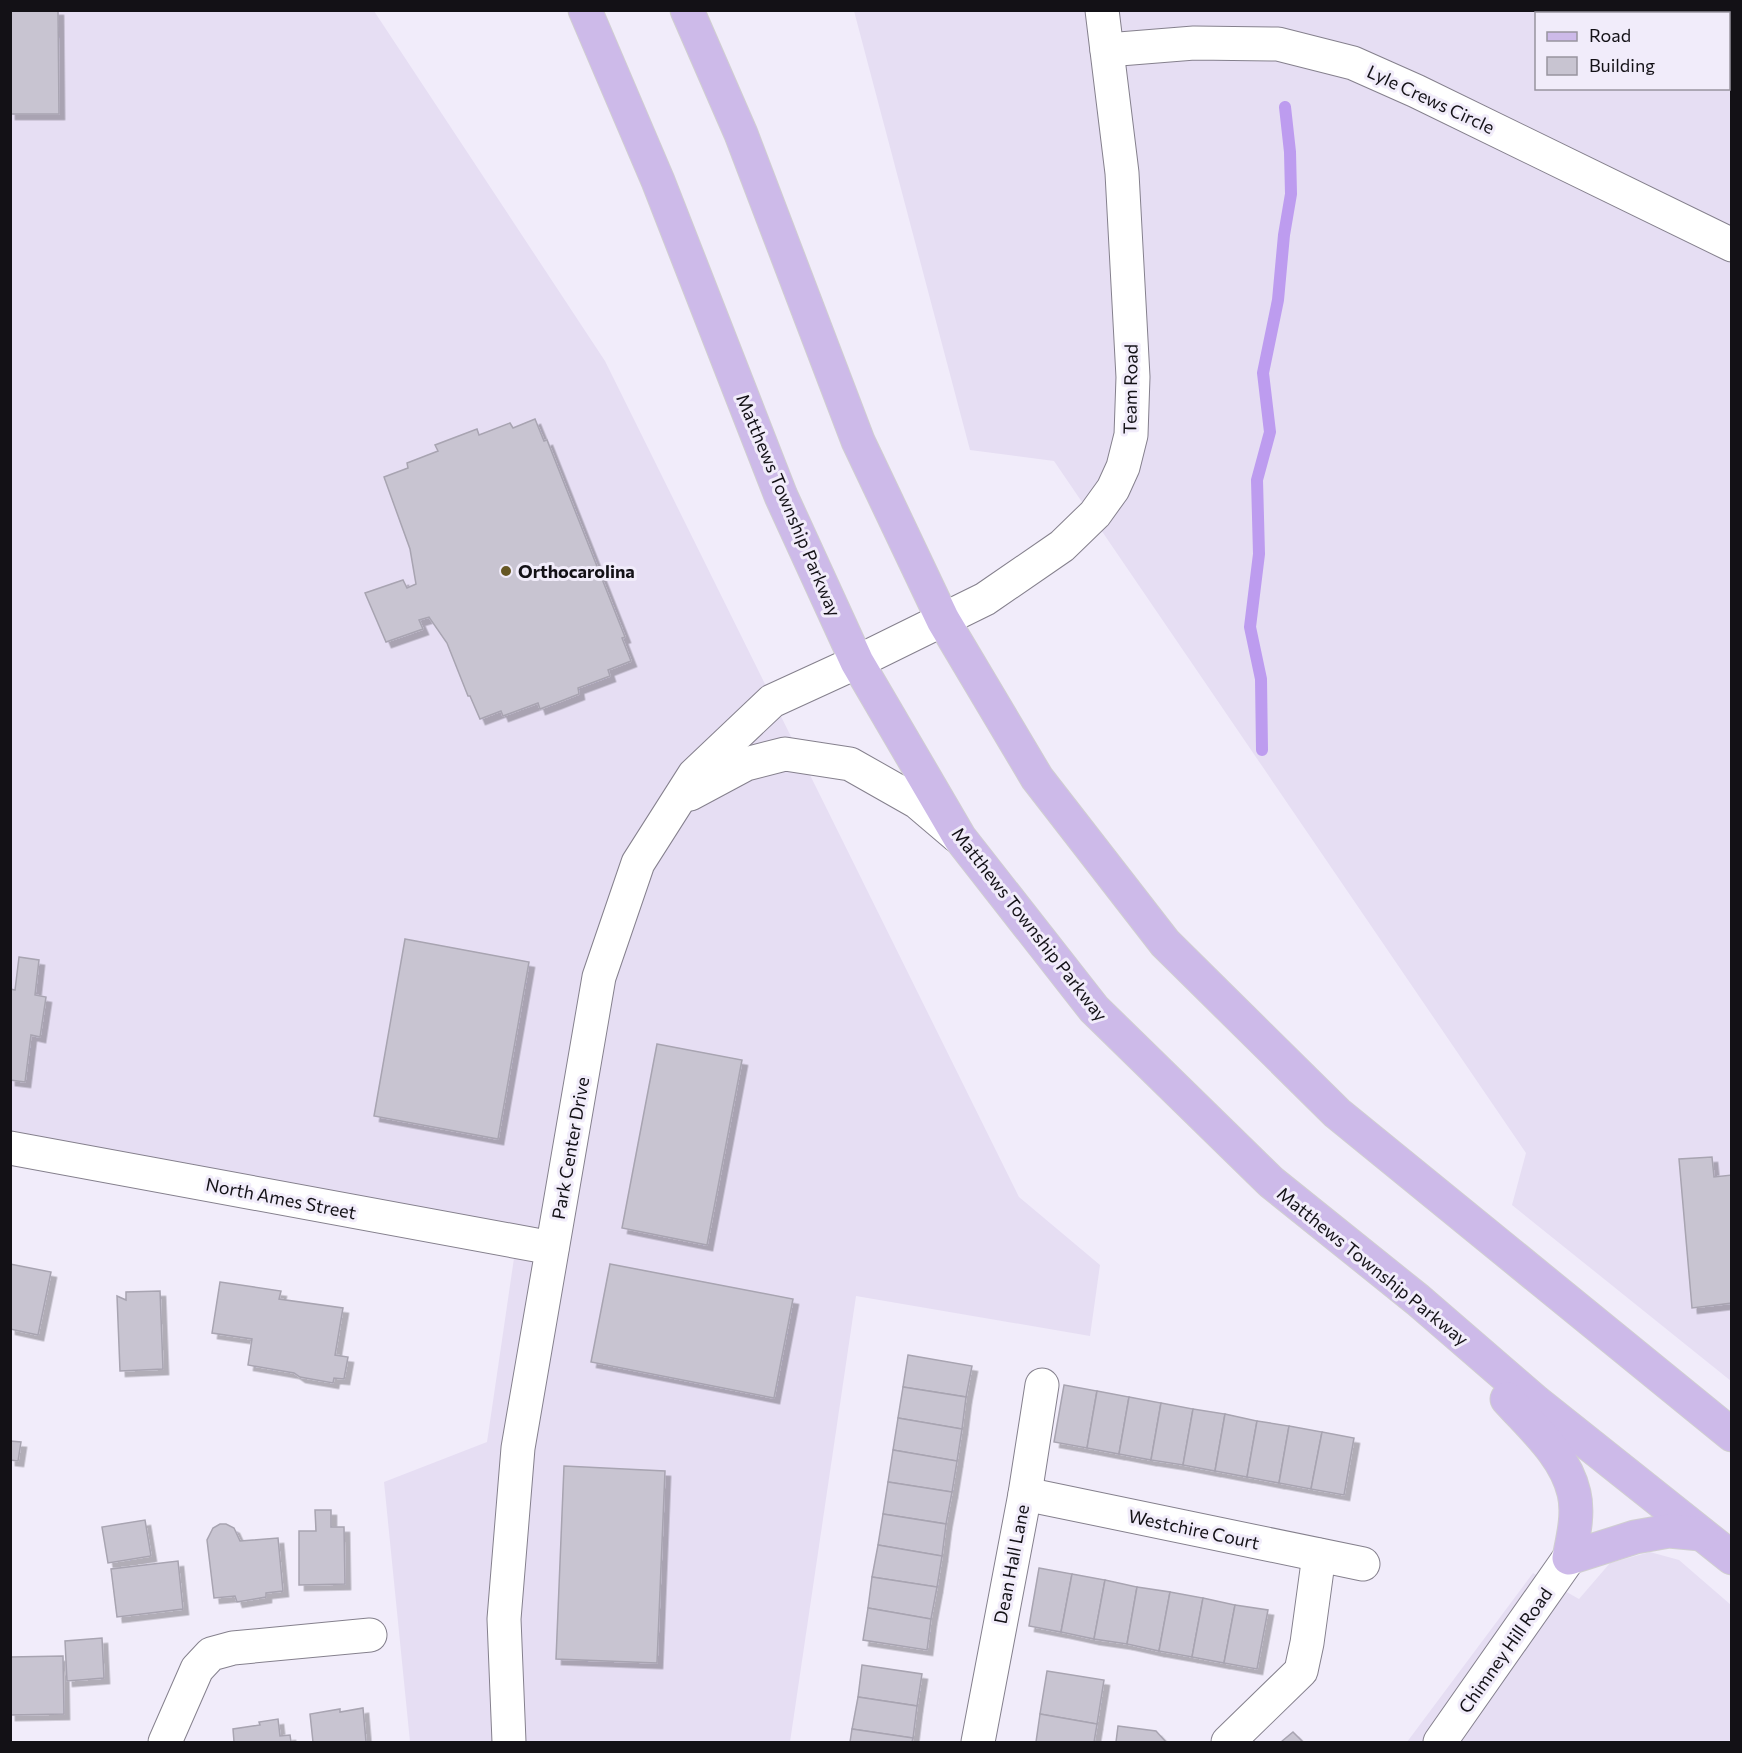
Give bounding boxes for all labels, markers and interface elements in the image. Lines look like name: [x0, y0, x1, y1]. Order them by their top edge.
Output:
legend: [1535, 12, 1730, 90]
text: Road: [1589, 24, 1631, 46]
text: Building: [1589, 54, 1655, 76]
street label: Lyle Crews Circle: [1364, 60, 1498, 138]
street label: Team Road: [1118, 344, 1142, 434]
street label: Matthews Township Parkway: [732, 390, 846, 620]
place label: Orthocarolina: [518, 560, 635, 582]
marker: Orthocarolina: [499, 564, 513, 578]
street label: Matthews Township Parkway: [948, 823, 1112, 1025]
street label: Park Center Drive: [547, 1075, 593, 1221]
street label: North Ames Street: [204, 1173, 358, 1223]
street label: Matthews Township Parkway: [1273, 1182, 1473, 1350]
street label: Dean Hall Lane: [989, 1503, 1033, 1625]
street label: Westchire Court: [1126, 1504, 1262, 1554]
street label: Chimney Hill Road: [1454, 1583, 1556, 1717]

